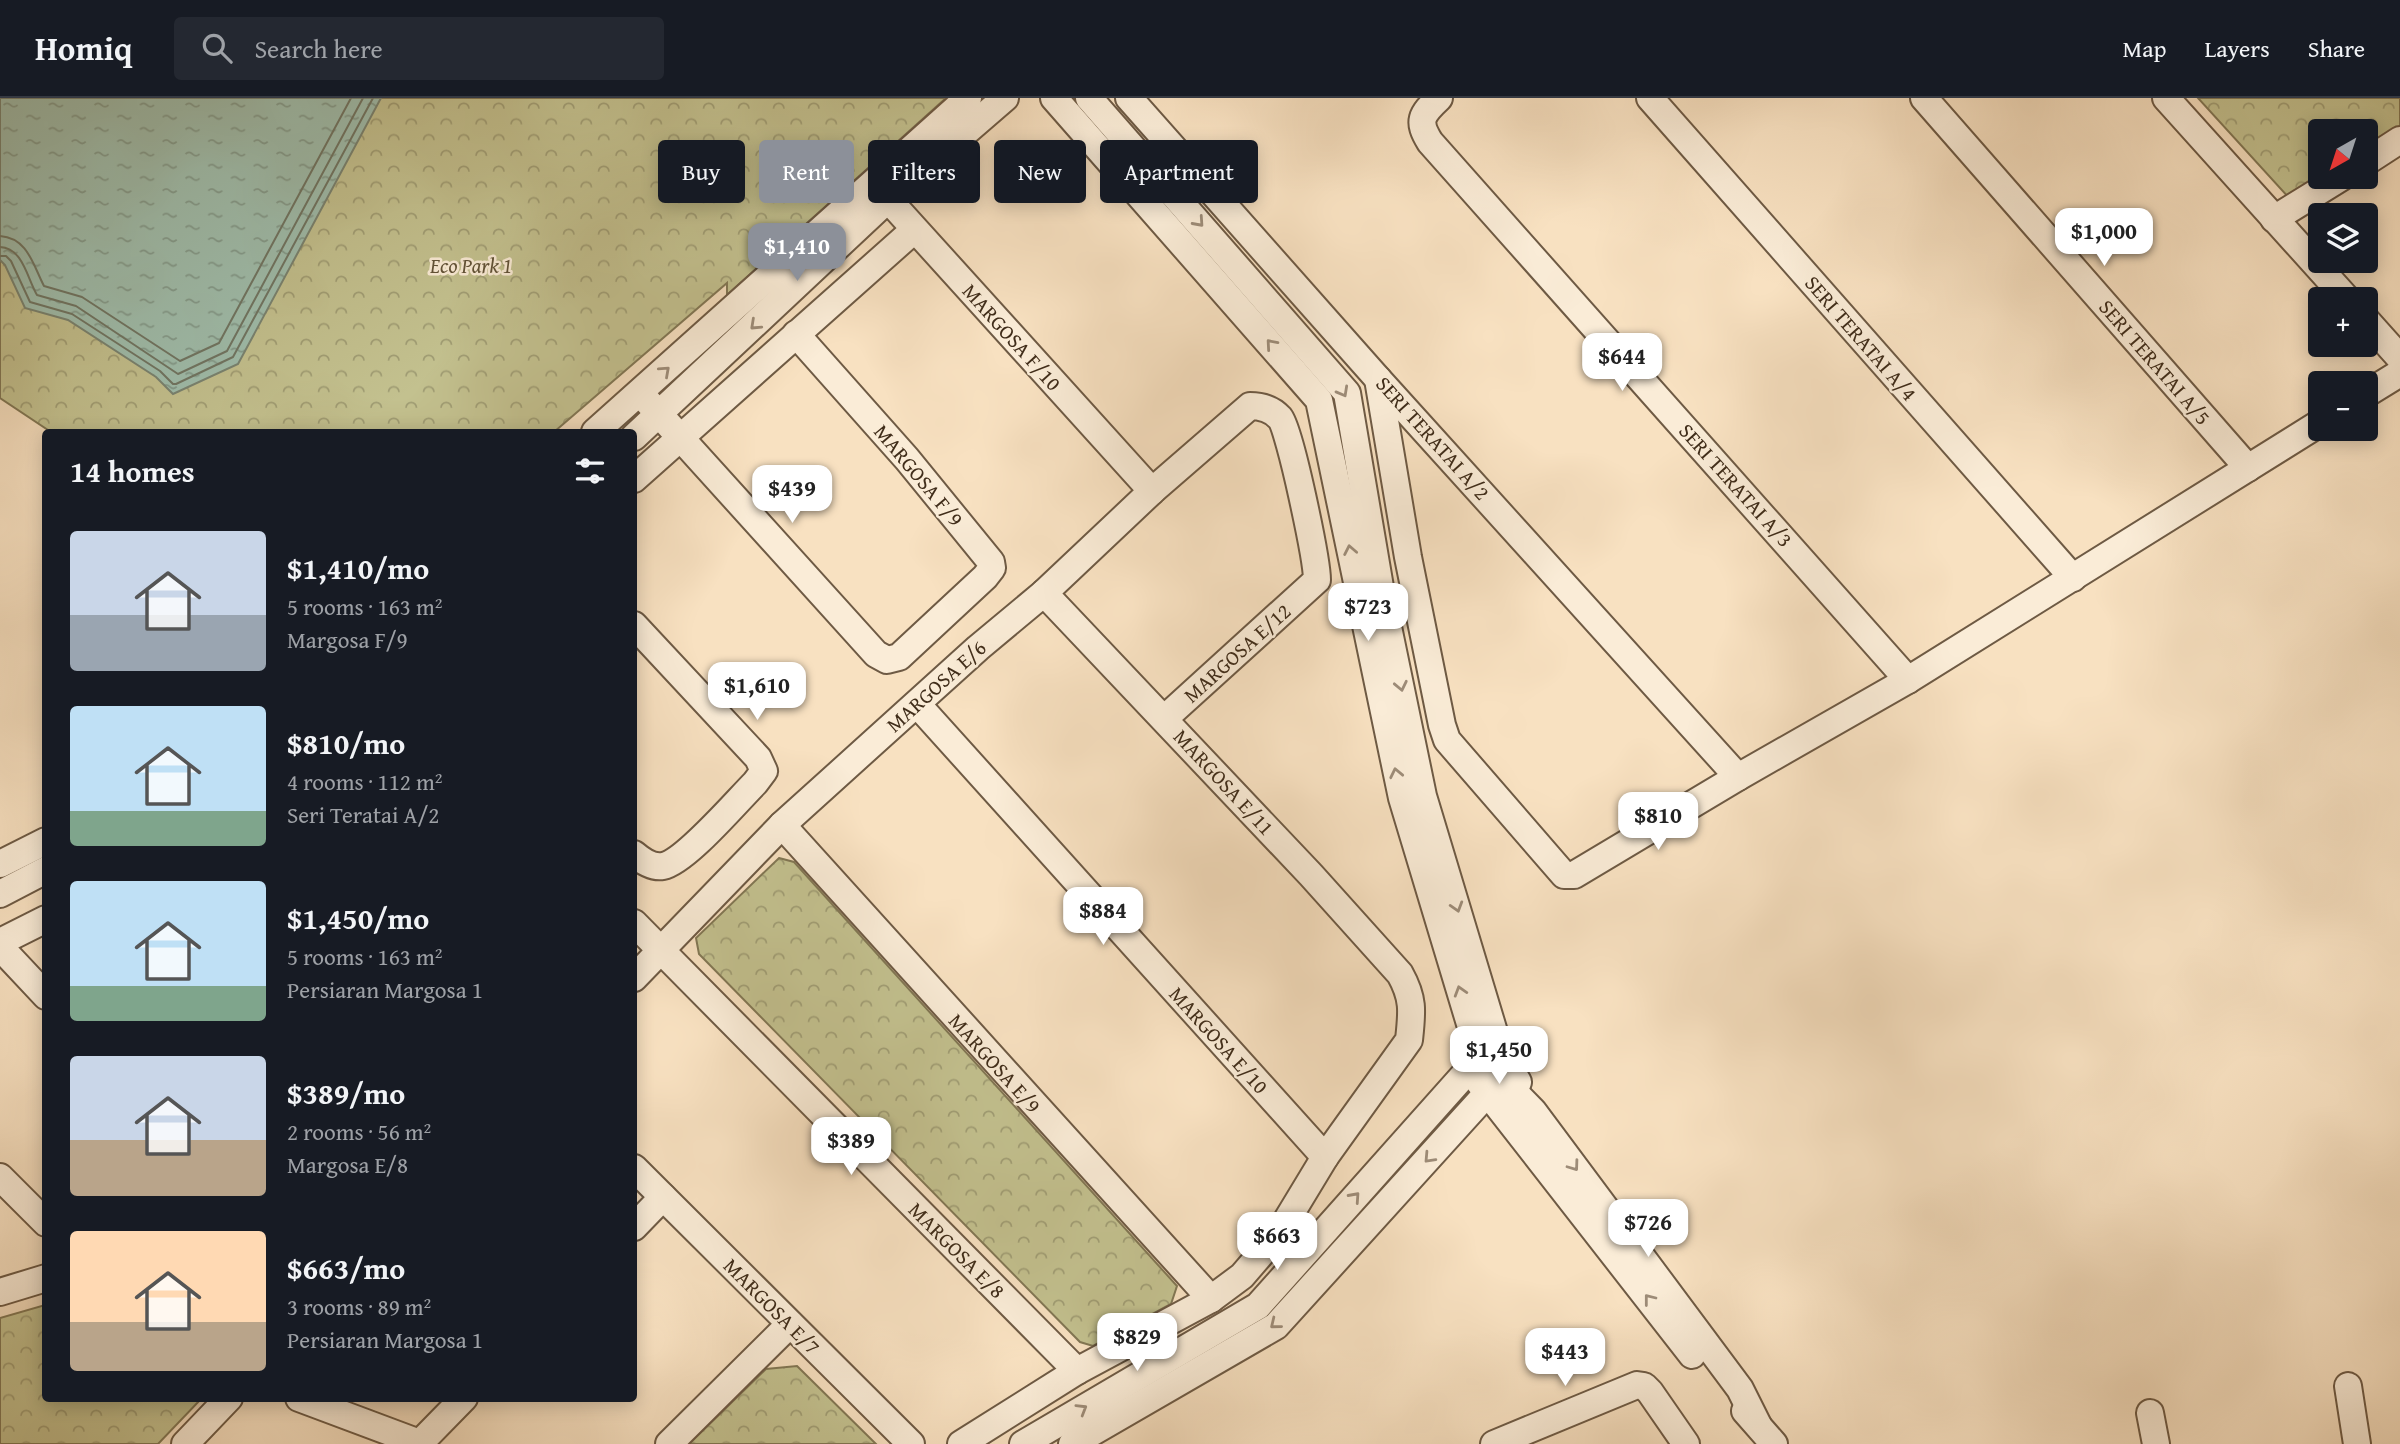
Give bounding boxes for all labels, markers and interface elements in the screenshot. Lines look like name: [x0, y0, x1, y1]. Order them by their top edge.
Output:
search box: [174, 17, 664, 80]
text: Homiq: [35, 24, 132, 72]
icon: search: [198, 29, 236, 67]
text: Search here: [254, 29, 383, 68]
text: Map: [2123, 31, 2166, 66]
text: Layers: [2204, 31, 2270, 66]
text: Share: [2308, 31, 2365, 66]
north arrow: [2308, 119, 2378, 189]
map controls: [2308, 119, 2378, 441]
chip: Buy: [658, 140, 745, 203]
chip: Rent: [759, 140, 854, 203]
chip: Filters: [868, 140, 980, 203]
chip: New: [994, 140, 1086, 203]
chip: Apartment: [1100, 140, 1258, 203]
button: layers: [2308, 203, 2378, 273]
pin: $1,000: [2047, 208, 2161, 268]
one-way arrow: [1191, 214, 1203, 227]
text: $1,000: [2071, 214, 2137, 247]
pin: $1,410: [740, 223, 854, 283]
text: $1,410: [764, 229, 830, 262]
park label: Eco Park 1: [429, 250, 512, 281]
street label: SERI TERATAI A/4: [1798, 268, 1924, 408]
street label: MARGOSA F/10: [955, 276, 1069, 398]
button: +: [2308, 287, 2378, 357]
street label: SERI TERATAI A/5: [2092, 292, 2218, 432]
one-way arrow: [750, 317, 763, 330]
pin: $644: [1581, 334, 1663, 393]
one-way arrow: [1267, 339, 1279, 352]
text: $644: [1598, 339, 1646, 372]
one-way arrow: [657, 367, 670, 379]
street label: SERI TERATAI A/2: [1369, 369, 1497, 507]
button: −: [2308, 371, 2378, 441]
one-way arrow: [1335, 385, 1349, 397]
street label: SERI TERATAI A/3: [1672, 416, 1800, 554]
street label: MARGOSA F/9: [867, 417, 971, 533]
text: 14 homes: [70, 449, 195, 493]
icon: filters: [571, 452, 609, 490]
pin: $439: [751, 466, 833, 525]
text: $439: [768, 471, 816, 504]
one-way arrow: [1343, 544, 1358, 556]
text: $1,410/mo: [287, 546, 429, 590]
icon: home: [126, 559, 210, 643]
pin: $723: [1327, 584, 1409, 643]
text: $723: [1344, 589, 1392, 622]
text: 5 rooms · 163 m²: [287, 590, 442, 623]
street label: MARGOSA E/12: [1176, 596, 1298, 710]
text: Margosa F/9: [287, 623, 408, 656]
street label: MARGOSA E/6: [879, 633, 993, 739]
pin: $1,610: [700, 662, 814, 722]
text: $1,610: [724, 668, 790, 701]
one-way arrow: [1392, 680, 1407, 692]
text: $810/mo: [287, 721, 405, 765]
street label: MARGOSA E/11: [1166, 722, 1282, 842]
icon: home: [126, 734, 210, 818]
text: 4 rooms · 112 m²: [287, 765, 442, 798]
one-way arrow: [1390, 767, 1405, 779]
pin: $810: [1617, 792, 1699, 852]
text: Seri Teratai A/2: [287, 798, 439, 831]
text: $810: [1634, 798, 1682, 831]
pin: $884: [1062, 888, 1144, 947]
text: $884: [1079, 893, 1127, 926]
text: $1,450/mo: [287, 896, 429, 940]
one-way arrow: [1448, 900, 1463, 912]
icon: home: [126, 909, 210, 993]
text: 5 rooms · 163 m²: [287, 940, 442, 973]
text: Persiaran Margosa 1: [287, 973, 483, 1006]
street label: MARGOSA E/10: [1162, 979, 1276, 1101]
one-way arrow: [1454, 986, 1468, 998]
street label: MARGOSA E/9: [942, 1006, 1048, 1120]
pin: $1,450: [1442, 1026, 1556, 1086]
text: $1,450: [1466, 1032, 1532, 1065]
text: $389/mo: [287, 1071, 405, 1115]
icon: home: [126, 1084, 210, 1168]
text: 2 rooms · 56 m²: [287, 1115, 431, 1148]
pin: $389: [810, 1118, 892, 1177]
text: $389: [827, 1123, 875, 1156]
text: Margosa E/8: [287, 1148, 408, 1181]
one-way arrow: [1425, 1150, 1438, 1163]
one-way arrow: [1566, 1158, 1578, 1171]
one-way arrow: [1347, 1192, 1359, 1205]
street label: MARGOSA E/8: [902, 1195, 1012, 1305]
pin: $726: [1607, 1200, 1689, 1259]
text: $726: [1624, 1205, 1672, 1238]
pin: $663: [1236, 1212, 1318, 1272]
text: $663: [1253, 1218, 1301, 1251]
text: $663/mo: [287, 1246, 405, 1290]
street label: MARGOSA E/7: [717, 1251, 827, 1361]
icon: home: [126, 1259, 210, 1343]
text: 3 rooms · 89 m²: [287, 1290, 431, 1323]
one-way arrow: [1644, 1295, 1657, 1307]
pin: $829: [1096, 1314, 1178, 1373]
one-way arrow: [1270, 1316, 1282, 1329]
text: $829: [1113, 1319, 1161, 1352]
text: Persiaran Margosa 1: [287, 1323, 483, 1356]
pin: $443: [1524, 1328, 1606, 1388]
text: $443: [1541, 1334, 1589, 1367]
one-way arrow: [1074, 1404, 1087, 1417]

